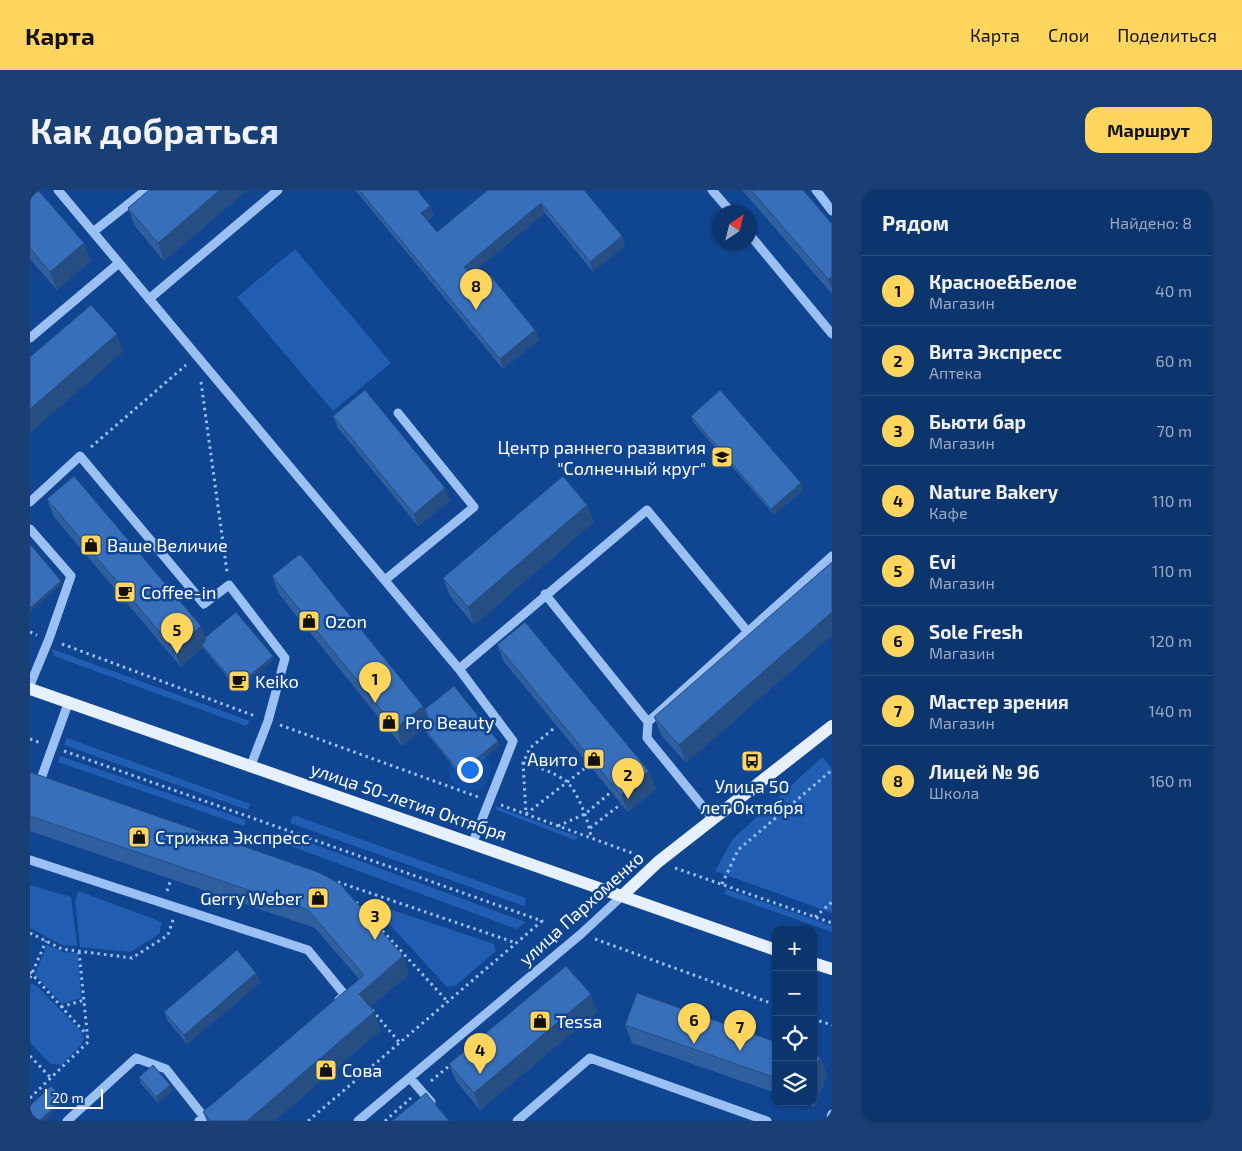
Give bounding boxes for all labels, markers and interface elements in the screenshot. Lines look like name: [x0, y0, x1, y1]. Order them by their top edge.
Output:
text: Карта: [25, 21, 95, 50]
text: Карта: [970, 24, 1020, 46]
text: Слои: [1048, 24, 1089, 46]
text: Поделиться: [1117, 24, 1217, 46]
button: Маршрут: [1085, 107, 1212, 153]
text: Как добраться: [30, 109, 279, 151]
north arrow: [712, 205, 757, 250]
text: Рядом: [882, 210, 949, 235]
text: Найдено: 8: [1110, 213, 1192, 232]
pin: 8: [460, 269, 492, 310]
text: Красное&Белое: [929, 270, 1077, 293]
text: 1: [895, 281, 901, 300]
text: 40 m: [1155, 281, 1192, 300]
text: Магазин: [929, 293, 995, 312]
text: Вита Экспресс: [929, 340, 1062, 363]
text: 2: [893, 351, 903, 370]
text: 60 m: [1156, 351, 1192, 370]
text: Аптека: [929, 363, 982, 382]
text: Бьюти бар: [929, 410, 1026, 433]
text: 3: [893, 421, 903, 440]
text: 70 m: [1157, 421, 1192, 440]
text: Магазин: [929, 433, 995, 452]
place label: Центр раннего развития "Солнечный круг": [497, 436, 706, 479]
school or university icon: Центр раннего развития "Солнечный круг": [710, 445, 734, 469]
text: Nature Bakery: [929, 480, 1058, 503]
text: 4: [893, 491, 903, 510]
text: 110 m: [1152, 491, 1192, 510]
text: Кафе: [929, 503, 968, 522]
shop icon: Ваше Величие: [79, 533, 103, 557]
place label: Ваше Величие: [107, 534, 228, 556]
text: Evi: [929, 550, 956, 573]
text: 5: [894, 561, 902, 580]
text: 110 m: [1152, 561, 1192, 580]
text: Магазин: [929, 573, 995, 592]
cafe icon: Coffee-in: [113, 580, 137, 604]
place label: Coffee-in: [141, 581, 216, 603]
shop icon: Ozon: [297, 609, 321, 633]
place label: Ozon: [325, 610, 367, 632]
pin: 5: [161, 613, 193, 654]
text: Sole Fresh: [929, 620, 1023, 643]
text: 6: [893, 631, 903, 650]
text: 120 m: [1149, 631, 1192, 650]
text: Магазин: [929, 643, 995, 662]
pin: 1: [359, 662, 391, 703]
cafe icon: Keiko: [227, 669, 251, 693]
place label: Keiko: [255, 670, 299, 692]
text: Мастер зрения: [929, 690, 1069, 713]
text: 7: [894, 701, 902, 720]
text: 140 m: [1149, 701, 1192, 720]
shop icon: Pro Beauty: [377, 710, 401, 734]
place label: Pro Beauty: [405, 711, 495, 733]
text: Магазин: [929, 713, 995, 732]
shop icon: Авито: [582, 747, 606, 771]
place label: Авито: [527, 748, 578, 770]
bus stop icon: Улица 50 лет Октября: [740, 749, 764, 773]
street label: улица 50-летия Октября: [308, 757, 510, 845]
your location: [457, 757, 483, 783]
pin: 2: [612, 758, 644, 799]
text: Лицей № 96: [929, 760, 1039, 783]
text: 8: [893, 771, 903, 790]
text: 160 m: [1149, 771, 1192, 790]
place label: Улица 50 лет Октября: [700, 775, 804, 818]
text: Школа: [929, 783, 979, 802]
shop icon: Стрижка Экспресс: [127, 825, 151, 849]
place label: Стрижка Экспресс: [155, 826, 310, 848]
street label: улица Пархоменко: [514, 846, 648, 970]
shop icon: Gerry Weber: [306, 886, 330, 910]
place label: Gerry Weber: [200, 887, 302, 909]
pin: 3: [359, 899, 391, 940]
map controls: [772, 926, 817, 1106]
button: +: [772, 926, 817, 971]
button: −: [772, 971, 817, 1016]
pin: 6: [678, 1003, 710, 1044]
shop icon: Tessa: [528, 1009, 552, 1033]
place label: Tessa: [556, 1010, 602, 1032]
pin: 7: [724, 1010, 756, 1051]
button: locate: [772, 1016, 817, 1061]
pin: 4: [464, 1033, 496, 1074]
shop icon: Сова: [314, 1058, 338, 1082]
place label: Сова: [342, 1059, 382, 1081]
button: layers: [772, 1061, 817, 1106]
scale bar: [45, 1086, 102, 1109]
text: 20 m: [52, 1089, 84, 1106]

